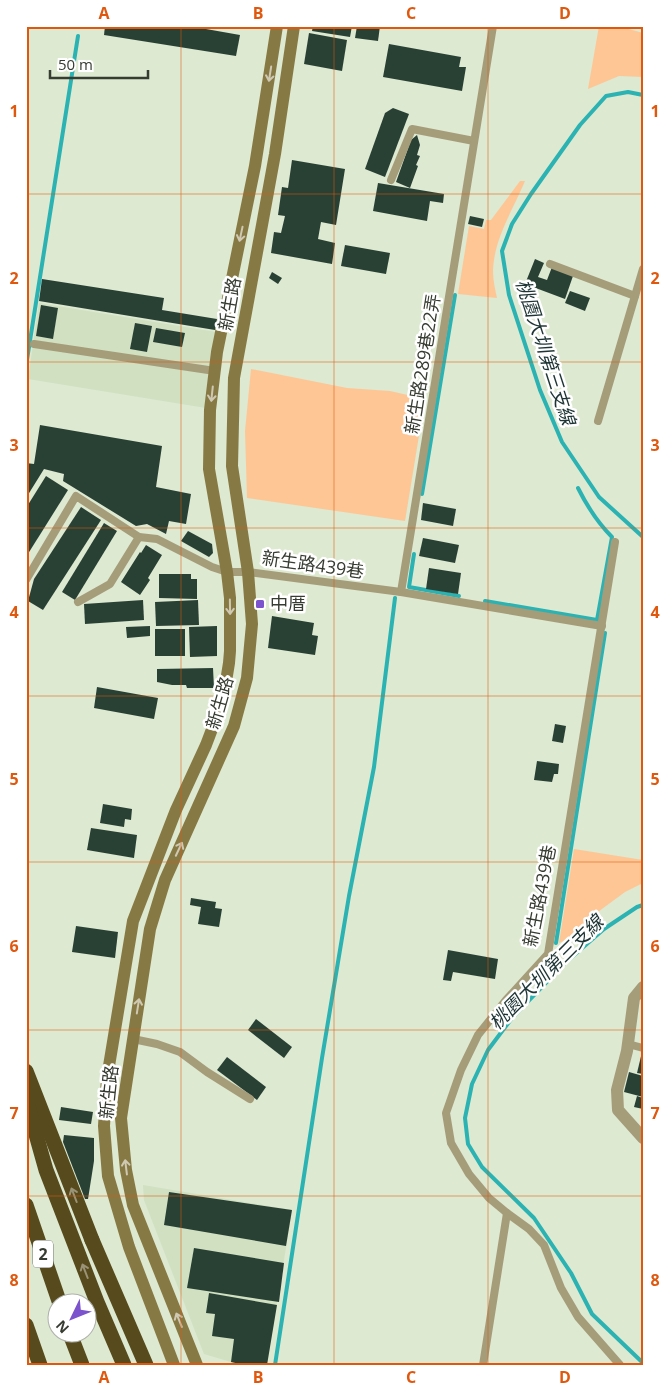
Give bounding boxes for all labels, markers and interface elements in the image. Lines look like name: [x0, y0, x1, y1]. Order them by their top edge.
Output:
text: A: [98, 2, 110, 24]
text: B: [253, 2, 263, 24]
text: C: [406, 2, 416, 24]
text: D: [559, 2, 571, 24]
scale bar: [50, 48, 148, 80]
text: 50 m: [58, 54, 93, 74]
one-way arrow: [264, 66, 274, 82]
text: 1: [9, 100, 19, 122]
text: 1: [650, 100, 660, 122]
one-way arrow: [236, 226, 245, 242]
text: 2: [9, 267, 19, 289]
text: 2: [650, 267, 660, 289]
street label: 新生路: [213, 275, 246, 332]
water label: 桃園大圳第三支線: [510, 276, 582, 430]
street label: 新生路289巷22弄: [399, 292, 445, 436]
one-way arrow: [207, 386, 217, 402]
text: 3: [9, 434, 19, 456]
text: 3: [650, 434, 660, 456]
street label: 新生路439巷: [261, 545, 366, 583]
place label: 中厝: [270, 591, 306, 615]
one-way arrow: [225, 598, 235, 615]
marker: 中厝: [254, 598, 266, 610]
text: 4: [9, 601, 19, 623]
text: 4: [650, 601, 660, 623]
street label: 新生路: [200, 673, 238, 732]
text: 5: [9, 768, 19, 790]
text: 5: [650, 768, 660, 790]
one-way arrow: [174, 842, 184, 857]
street label: 新生路439巷: [517, 843, 561, 949]
water label: 桃園大圳第三支線: [483, 908, 610, 1035]
text: 6: [9, 935, 19, 957]
text: 6: [650, 935, 660, 957]
one-way arrow: [133, 998, 143, 1014]
street label: 新生路: [93, 1064, 123, 1120]
text: 7: [9, 1102, 19, 1124]
text: 7: [650, 1102, 660, 1124]
one-way arrow: [121, 1159, 131, 1175]
one-way arrow: [69, 1188, 78, 1203]
road number: 2: [33, 1240, 53, 1268]
one-way arrow: [80, 1264, 89, 1279]
text: 8: [9, 1269, 19, 1291]
text: 8: [650, 1269, 660, 1291]
north arrow: [48, 1294, 98, 1344]
one-way arrow: [174, 1312, 183, 1328]
text: N: [51, 1317, 73, 1338]
text: A: [98, 1366, 110, 1388]
text: B: [253, 1366, 263, 1388]
text: C: [406, 1366, 416, 1388]
text: D: [559, 1366, 571, 1388]

